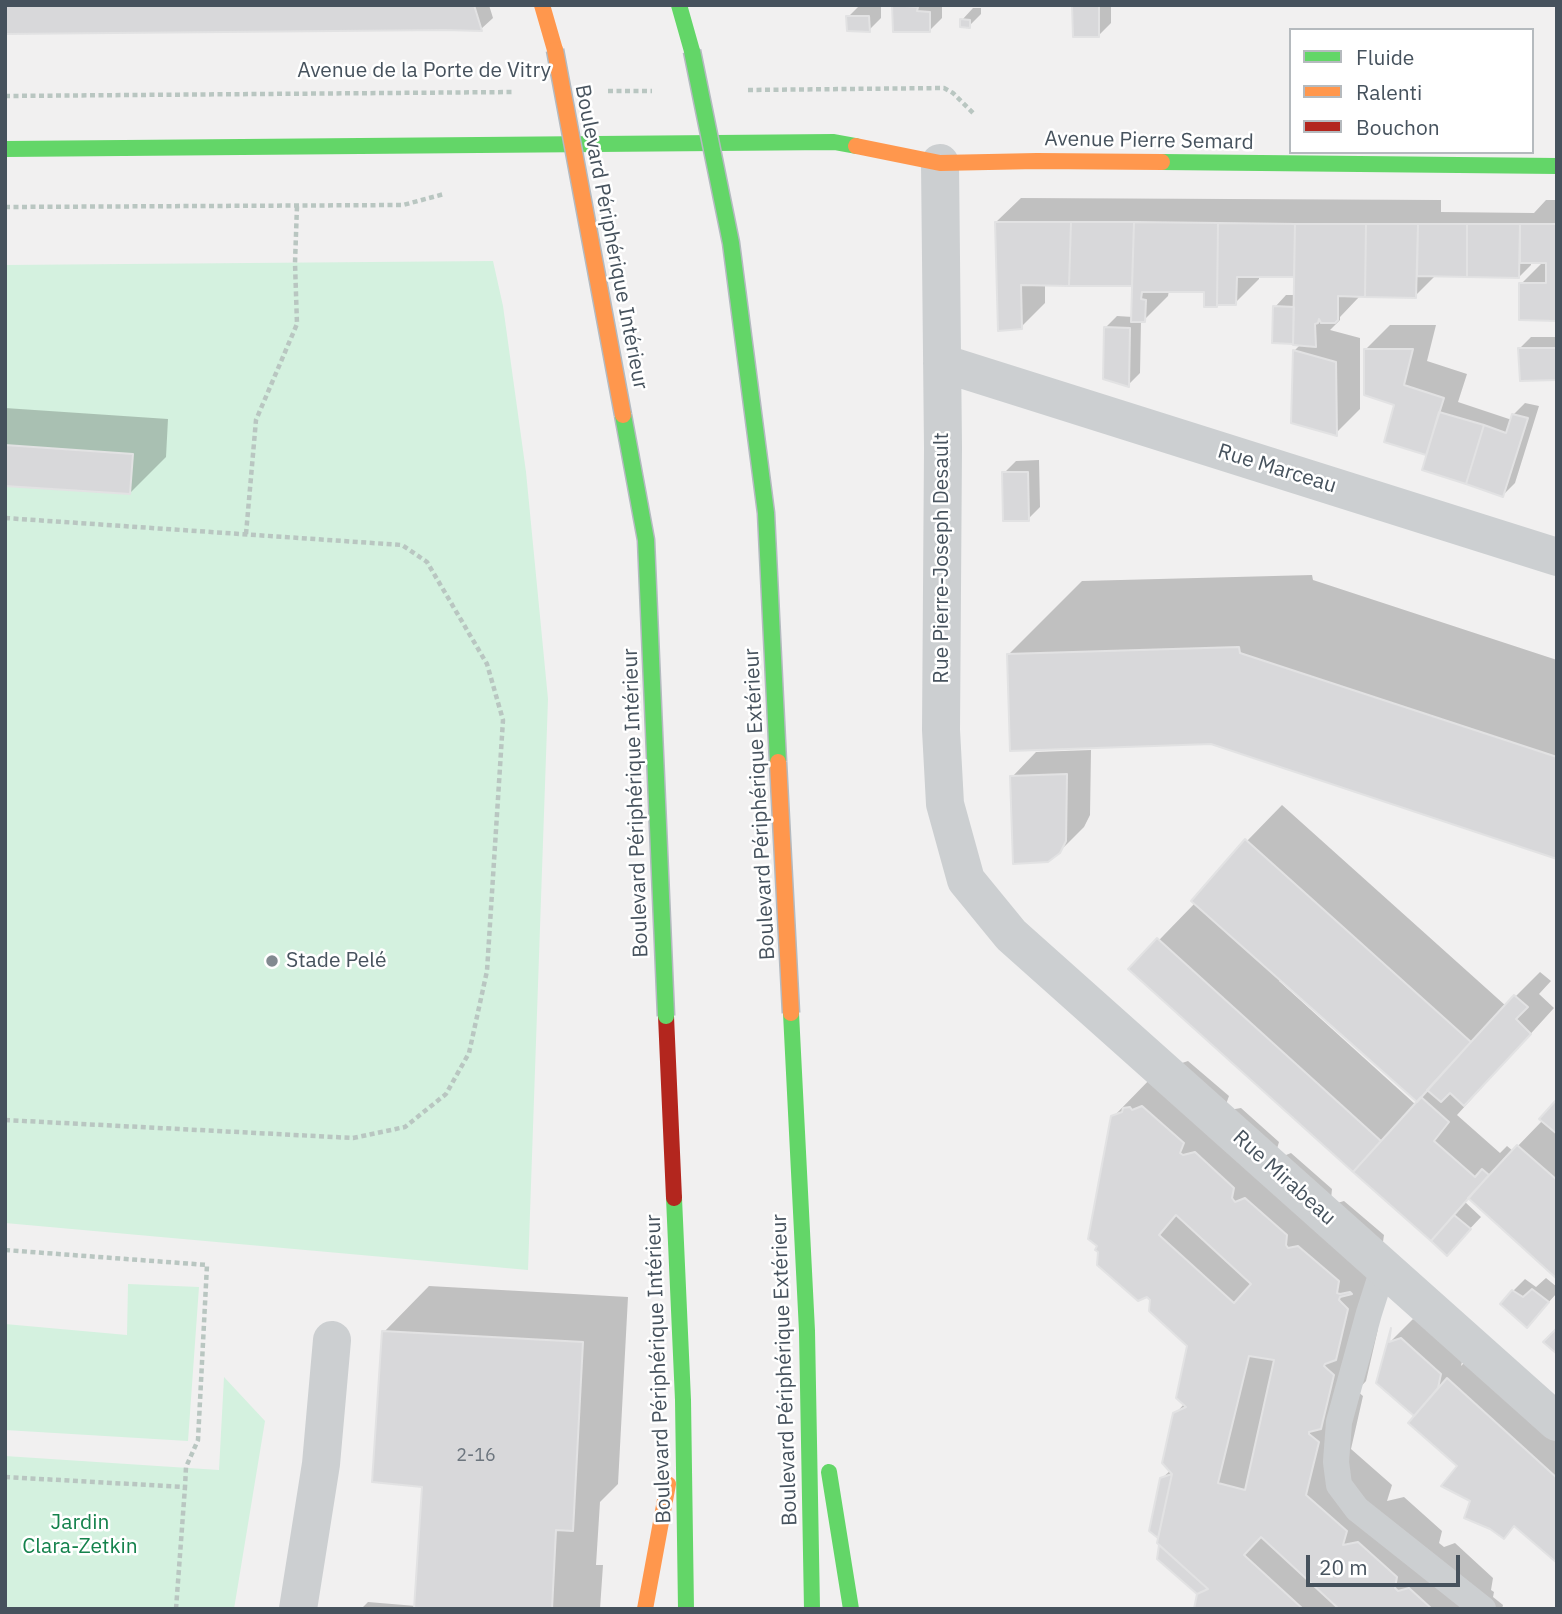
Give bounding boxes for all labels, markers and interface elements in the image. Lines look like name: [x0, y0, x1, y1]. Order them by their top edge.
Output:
legend: [1289, 28, 1534, 154]
text: Fluide: [1356, 43, 1414, 71]
street label: Avenue de la Porte de Vitry: [297, 58, 551, 84]
text: Ralenti: [1356, 78, 1422, 106]
street label: Boulevard Périphérique Intérieur: [569, 83, 653, 391]
text: Bouchon: [1356, 113, 1440, 141]
street label: Avenue Pierre Semard: [1044, 127, 1254, 155]
street label: Rue Pierre-Joseph Desault: [929, 432, 955, 684]
street label: Rue Marceau: [1215, 439, 1339, 499]
street label: Boulevard Périphérique Extérieur: [739, 647, 781, 961]
street label: Boulevard Périphérique Intérieur: [618, 648, 654, 958]
place label: Stade Pelé: [286, 948, 387, 974]
marker: Stade Pelé: [264, 953, 280, 969]
street label: Rue Mirabeau: [1227, 1125, 1341, 1231]
street label: Boulevard Périphérique Extérieur: [767, 1213, 803, 1527]
street label: Boulevard Périphérique Intérieur: [641, 1214, 677, 1524]
house number: 2-16: [456, 1445, 496, 1467]
park label: Jardin Clara-Zetkin: [22, 1510, 138, 1560]
scale bar: [1310, 1540, 1464, 1584]
text: 20 m: [1319, 1553, 1368, 1581]

